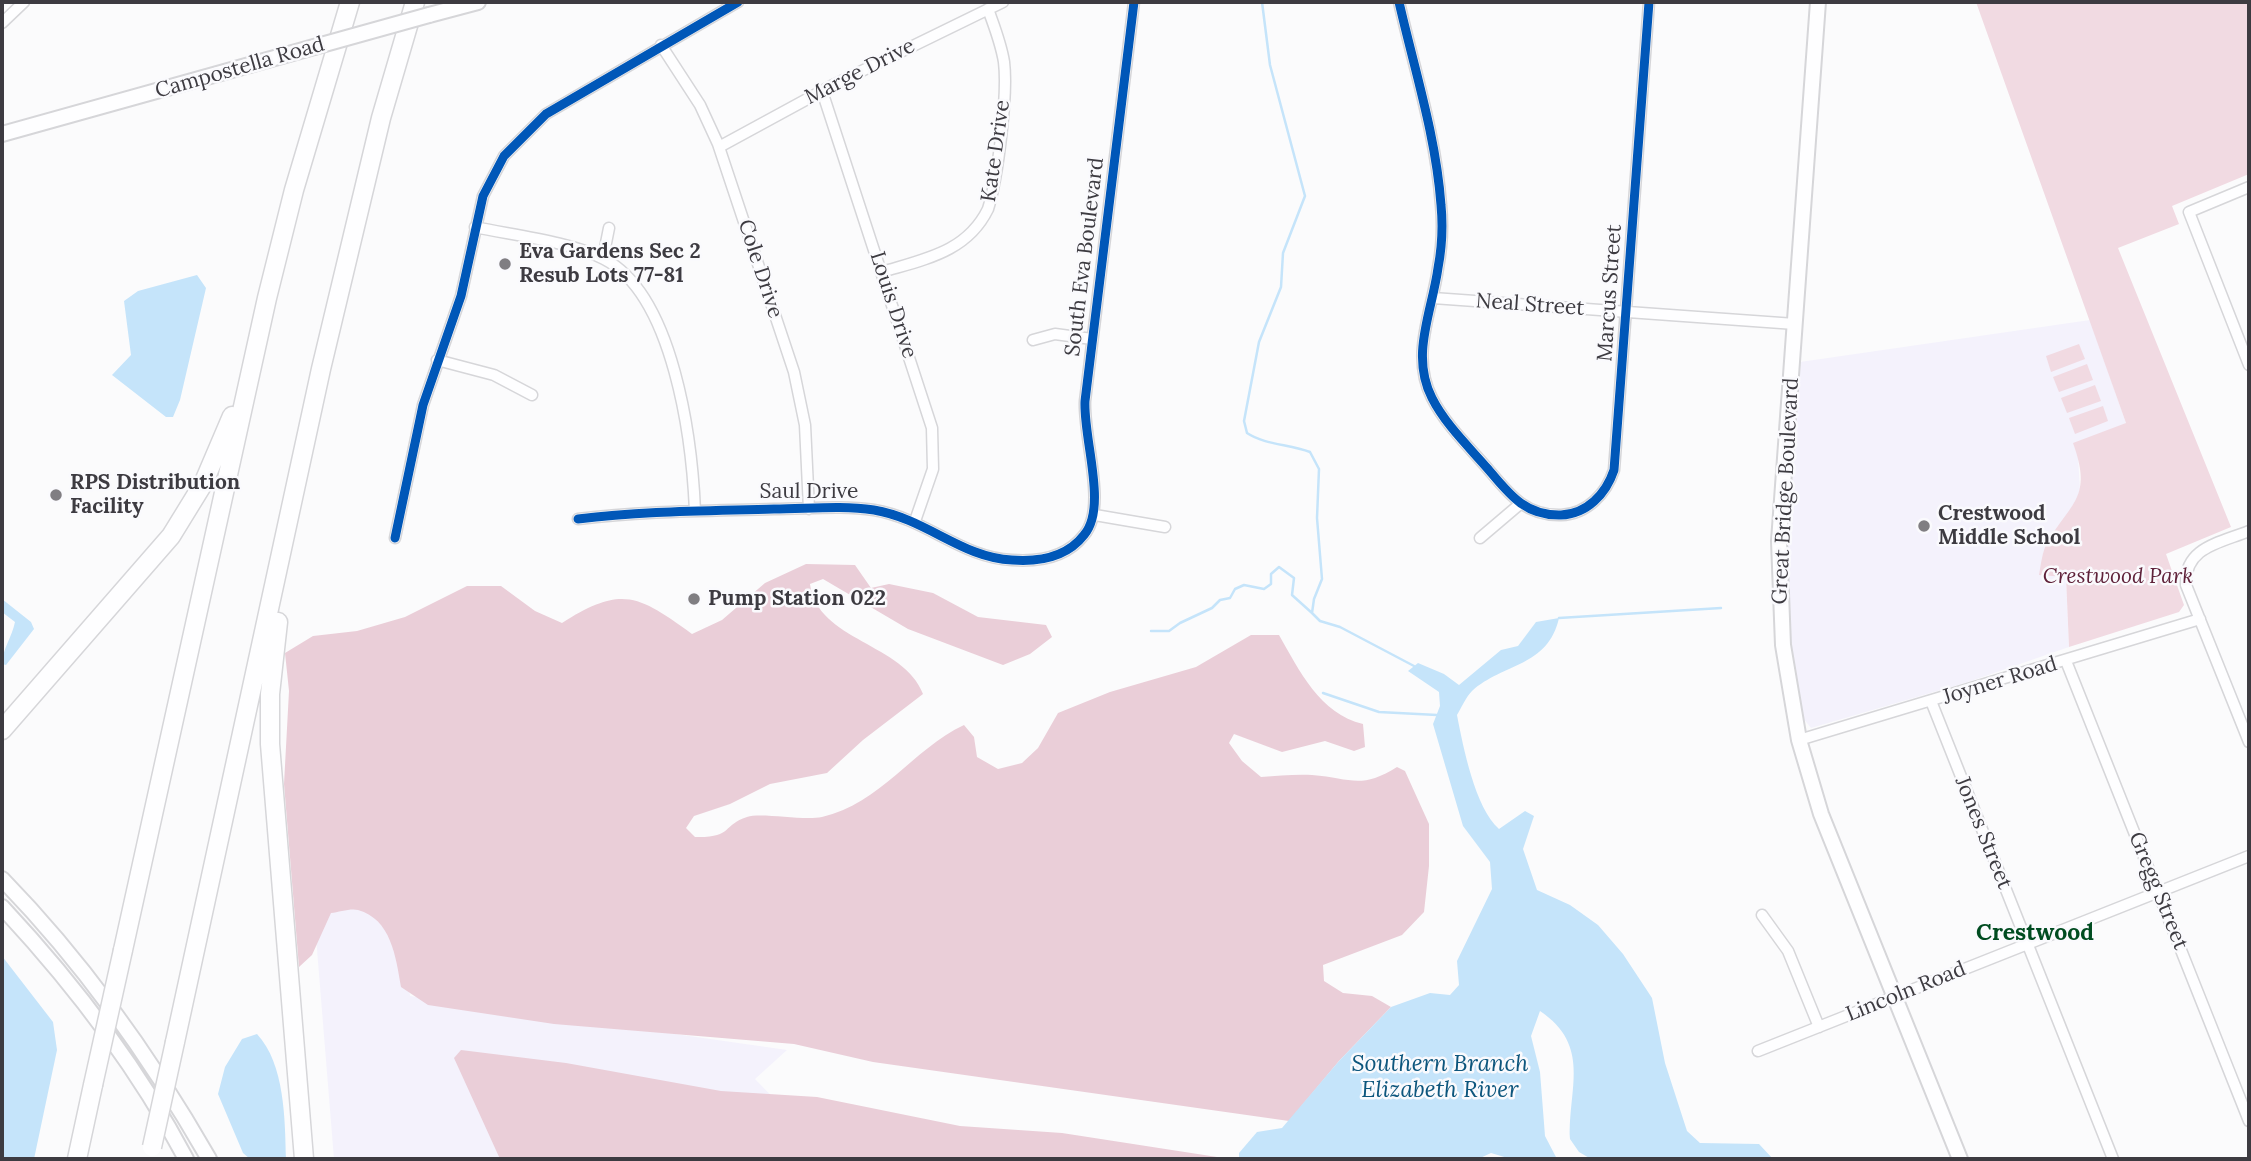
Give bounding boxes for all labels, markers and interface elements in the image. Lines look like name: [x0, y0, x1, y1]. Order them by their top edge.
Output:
street label: Campostella Road: [152, 32, 328, 104]
street label: Marge Drive: [801, 34, 919, 110]
street label: Kate Drive: [976, 98, 1016, 204]
street label: South Eva Boulevard: [1060, 156, 1110, 358]
street label: Cole Drive: [732, 217, 788, 321]
street label: Marcus Street: [1593, 224, 1627, 362]
place label: Eva Gardens Sec 2 Resub Lots 77-81: [519, 239, 701, 289]
street label: Louis Drive: [864, 248, 922, 362]
marker: Eva Gardens Sec 2 Resub Lots 77-81: [497, 256, 513, 272]
street label: Neal Street: [1475, 289, 1585, 321]
street label: Great Bridge Boulevard: [1767, 377, 1805, 605]
place label: RPS Distribution Facility: [70, 470, 240, 520]
street label: Saul Drive: [760, 479, 858, 505]
marker: RPS Distribution Facility: [48, 487, 64, 503]
place label: Crestwood Middle School: [1938, 501, 2080, 551]
marker: Crestwood Middle School: [1916, 518, 1932, 534]
park label: Crestwood Park: [2043, 564, 2193, 590]
place label: Pump Station 022: [708, 586, 886, 612]
marker: Pump Station 022: [686, 591, 702, 607]
street label: Joyner Road: [1940, 652, 2060, 710]
street label: Jones Street: [1949, 773, 2017, 893]
street label: Gregg Street: [2123, 829, 2193, 953]
district label: Crestwood: [1976, 919, 2094, 947]
street label: Lincoln Road: [1842, 957, 1970, 1027]
water label: Southern Branch Elizabeth River: [1352, 1050, 1528, 1104]

